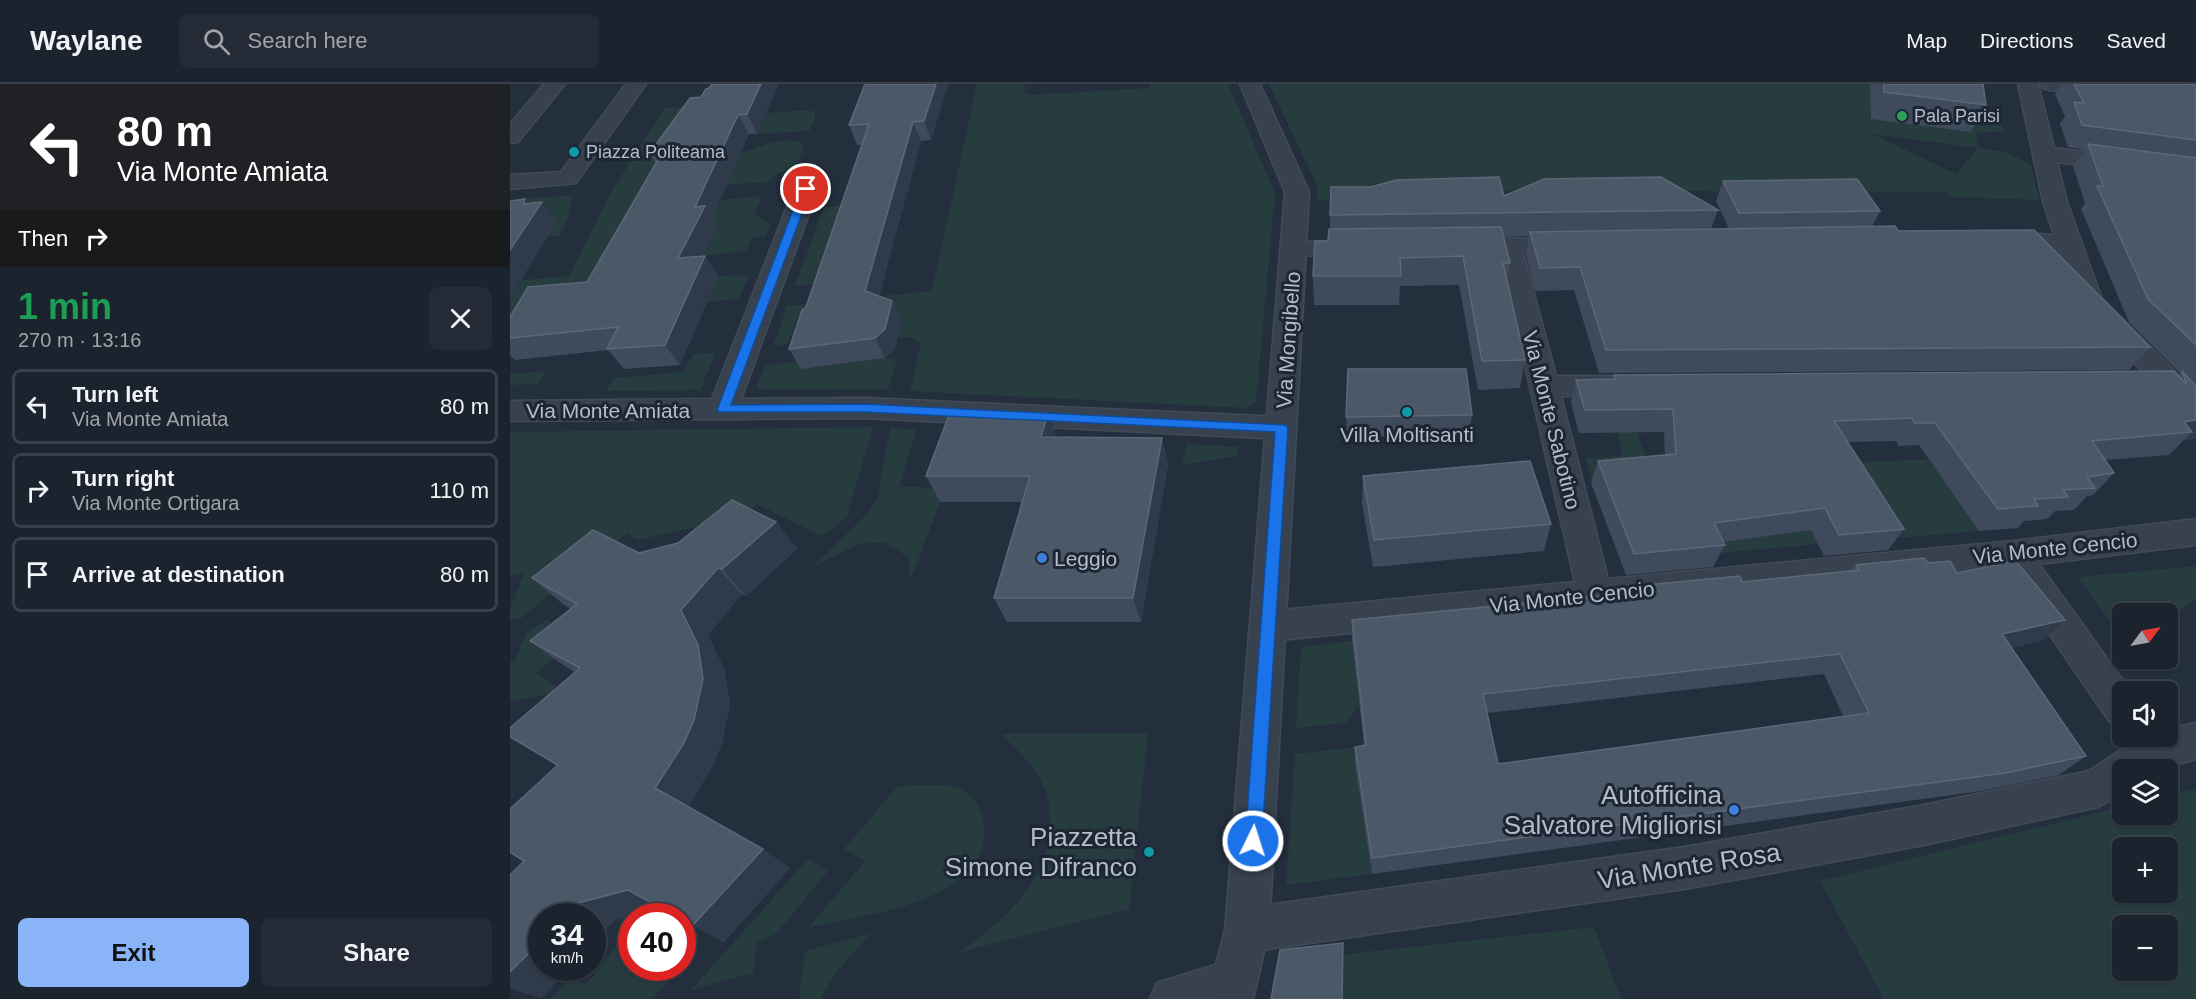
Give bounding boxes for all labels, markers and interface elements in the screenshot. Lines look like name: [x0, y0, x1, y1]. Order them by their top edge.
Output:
search box: [179, 14, 599, 68]
text: Waylane: [30, 25, 143, 56]
icon: search: [200, 25, 233, 58]
text: Search here: [248, 28, 367, 53]
text: Map: [1906, 29, 1947, 52]
text: Directions: [1980, 29, 2073, 52]
text: Saved: [2106, 29, 2166, 52]
place label: Pala Parisi: [1914, 106, 2000, 126]
icon: left: [18, 108, 96, 186]
text: 80 m: [117, 108, 213, 155]
marker: Pala Parisi: [1895, 109, 1909, 123]
place label: Piazza Politeama: [586, 142, 726, 162]
marker: Piazza Politeama: [567, 145, 581, 159]
text: Via Monte Amiata: [117, 157, 328, 187]
pin: [780, 163, 831, 214]
icon: arrive: [789, 172, 822, 205]
icon: right: [80, 222, 113, 255]
text: Then: [18, 226, 68, 251]
street label: Via Mongibello: [1272, 271, 1304, 409]
text: 1 min: [18, 286, 112, 327]
button: close: [429, 287, 492, 350]
street label: Via Monte Sabotino: [1519, 328, 1585, 512]
text: 270 m · 13:16: [18, 329, 141, 351]
text: Turn left: [72, 382, 158, 407]
icon: left: [21, 390, 54, 423]
text: 80 m: [440, 394, 489, 419]
street label: Via Monte Amiata: [526, 399, 690, 422]
marker: Villa Moltisanti: [1400, 405, 1414, 419]
text: Via Monte Amiata: [72, 408, 228, 430]
place label: Villa Moltisanti: [1340, 423, 1474, 446]
text: Turn right: [72, 466, 174, 491]
icon: right: [21, 474, 54, 507]
text: 110 m: [429, 478, 489, 503]
text: Via Monte Ortigara: [72, 492, 240, 514]
street label: Via Monte Cencio: [1972, 528, 2138, 568]
place label: Leggio: [1054, 547, 1117, 570]
marker: Leggio: [1035, 551, 1049, 565]
icon: arrive: [21, 558, 54, 591]
text: Arrive at destination: [72, 562, 285, 587]
text: 80 m: [440, 562, 489, 587]
street label: Via Monte Cencio: [1489, 577, 1655, 617]
north arrow: [2112, 603, 2178, 669]
map controls: [2112, 603, 2178, 981]
button: sound: [2112, 681, 2178, 747]
button: layers: [2112, 759, 2178, 825]
place label: Autofficina Salvatore Migliorisi: [1504, 780, 1723, 840]
marker: Autofficina Salvatore Migliorisi: [1727, 803, 1741, 817]
position arrow: [1221, 809, 1285, 873]
place label: Piazzetta Simone Difranco: [945, 822, 1138, 882]
street label: Via Monte Rosa: [1596, 837, 1783, 895]
button: +: [2112, 837, 2178, 903]
marker: Piazzetta Simone Difranco: [1142, 845, 1156, 859]
speed limit sign: 40: [618, 903, 696, 981]
button: −: [2112, 915, 2178, 981]
button: Exit: [18, 918, 249, 987]
button: Share: [261, 918, 492, 987]
text: 34: [550, 918, 584, 951]
text: km/h: [551, 949, 583, 966]

